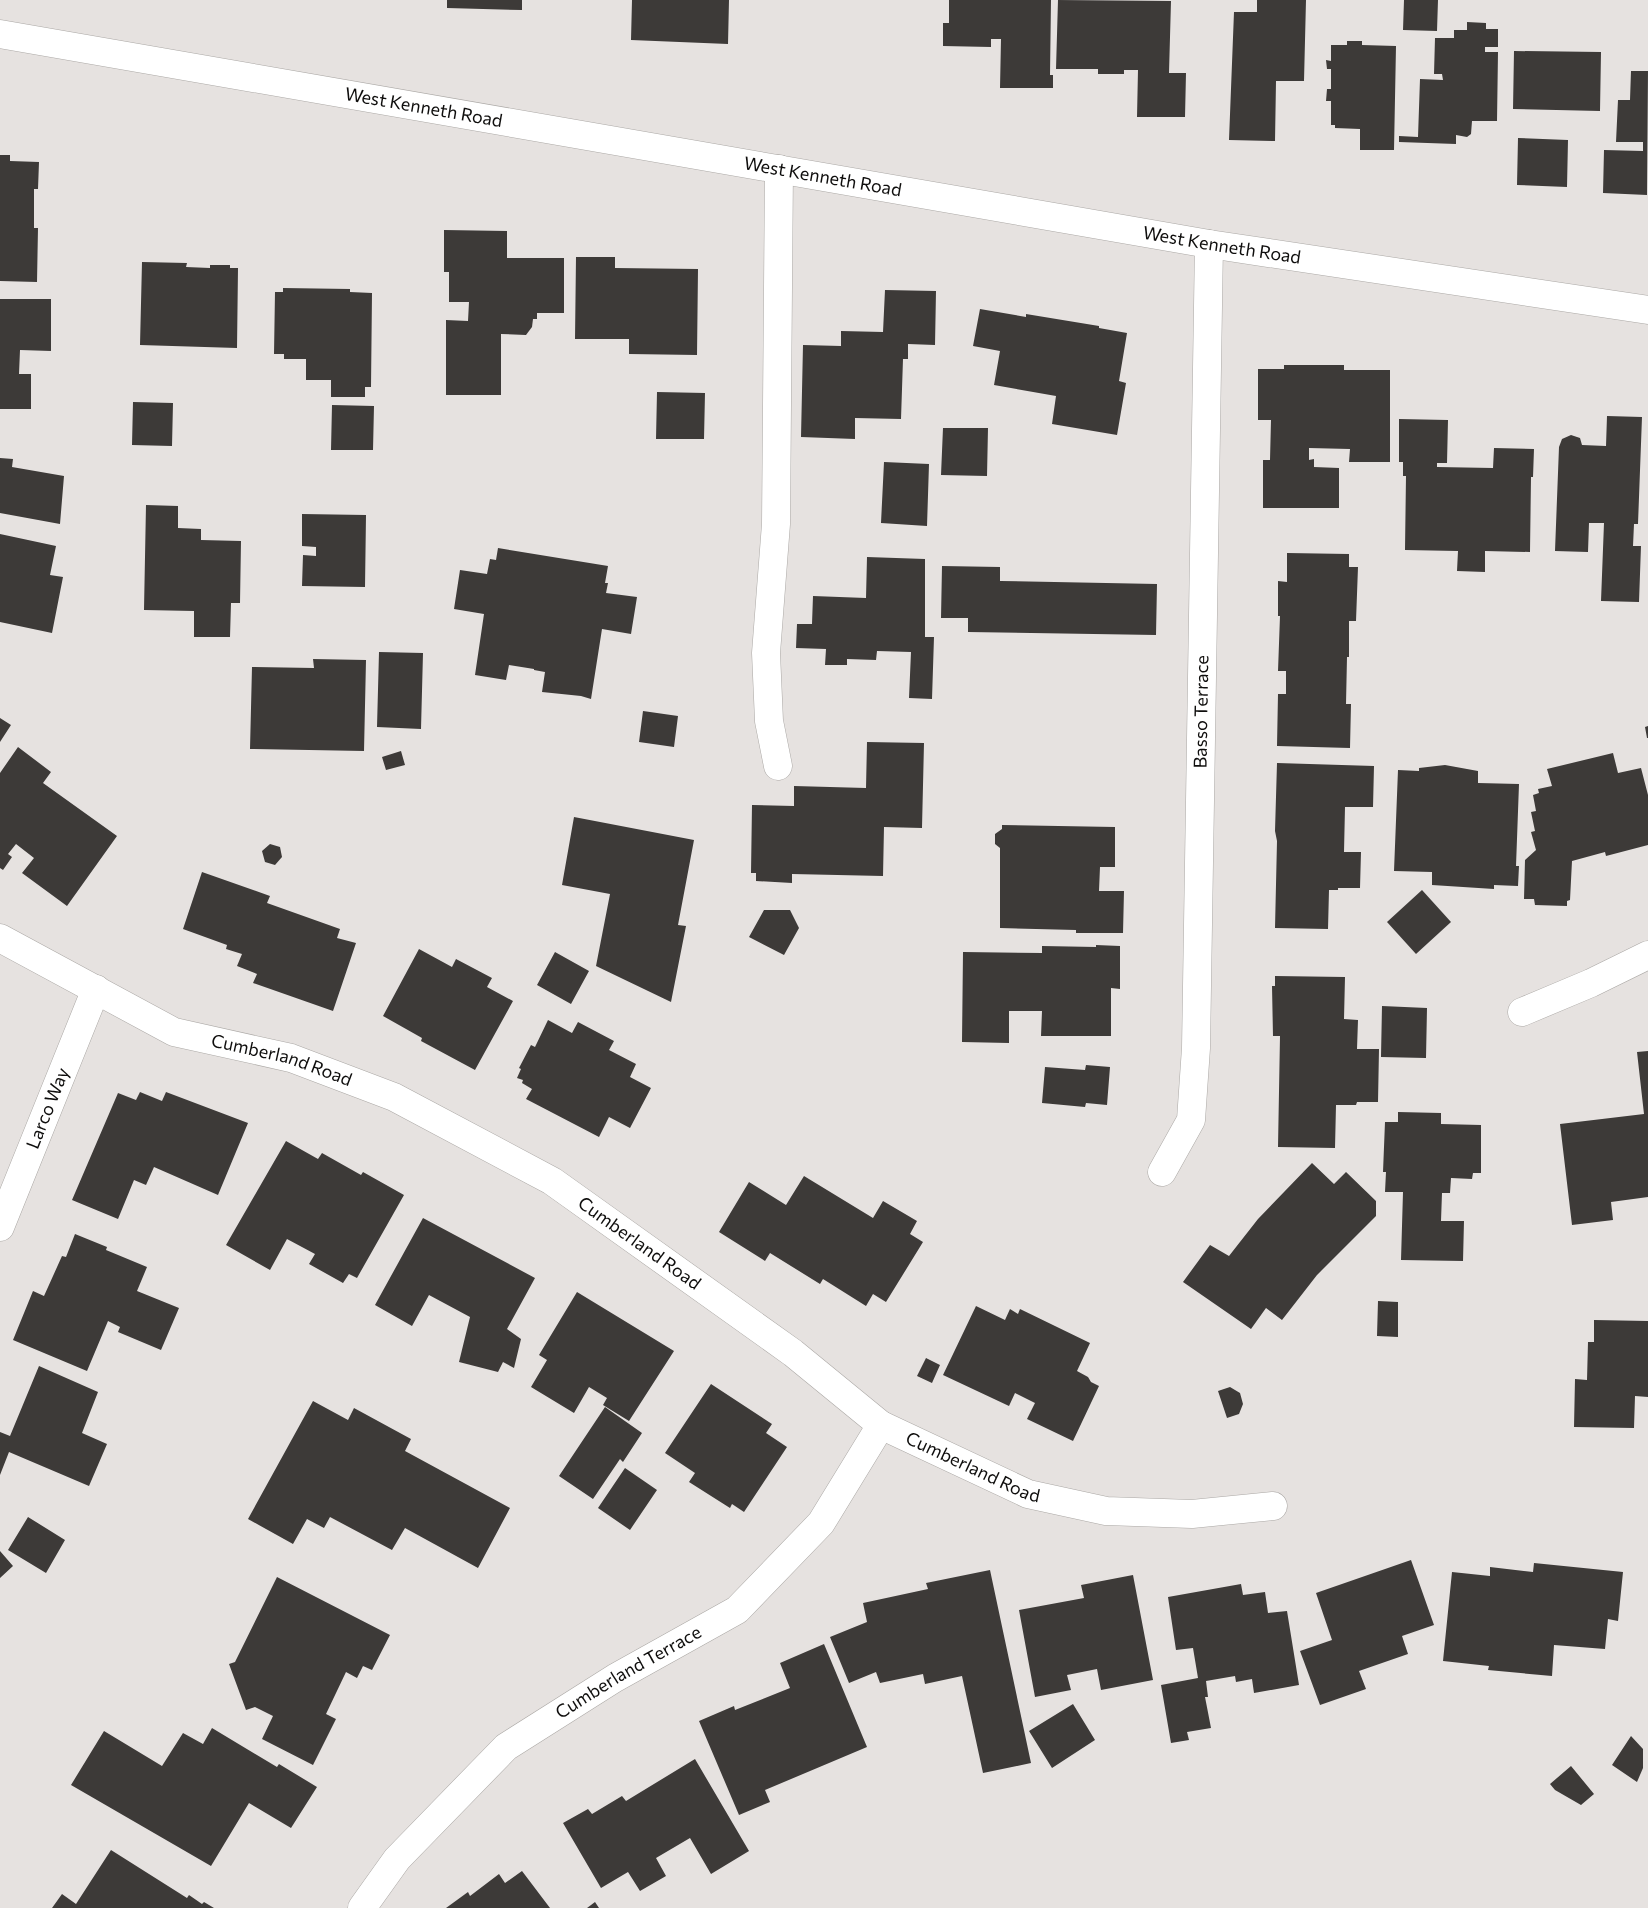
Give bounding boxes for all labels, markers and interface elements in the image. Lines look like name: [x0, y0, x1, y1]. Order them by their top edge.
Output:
street label: West Kenneth Road: [343, 82, 504, 131]
street label: West Kenneth Road: [742, 151, 903, 200]
street label: West Kenneth Road: [1141, 221, 1303, 268]
street label: Basso Terrace: [1189, 655, 1212, 769]
street label: Cumberland Road: [209, 1029, 355, 1090]
street label: Larco Way: [21, 1064, 73, 1152]
street label: Cumberland Road: [574, 1191, 706, 1294]
street label: Cumberland Road: [903, 1426, 1042, 1506]
street label: Cumberland Terrace: [551, 1620, 705, 1723]

